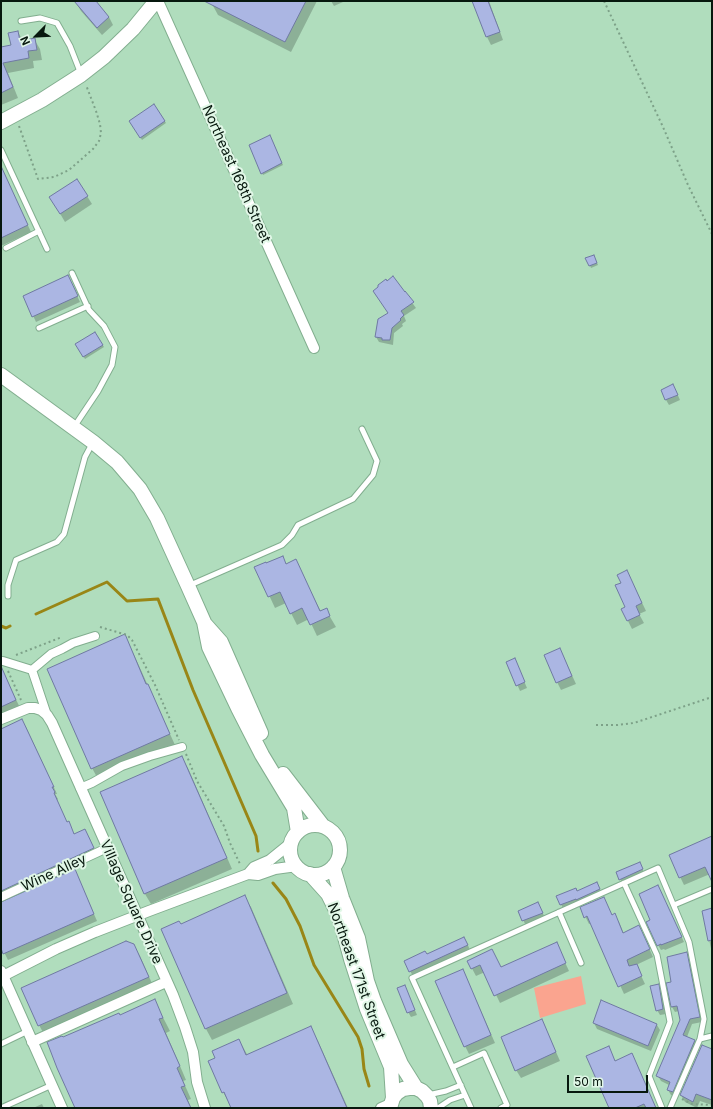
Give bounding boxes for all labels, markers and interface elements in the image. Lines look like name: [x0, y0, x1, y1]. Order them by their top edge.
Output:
north arrow: [16, 16, 56, 56]
text: N: [17, 34, 33, 48]
street label: Northeast 168th Street: [198, 103, 274, 245]
street label: Village Square Drive: [96, 837, 166, 967]
street label: Wine Alley: [19, 851, 89, 895]
street label: Northeast 171st Street: [323, 900, 389, 1042]
scale bar: [569, 1067, 650, 1093]
text: 50 m: [574, 1074, 603, 1089]

